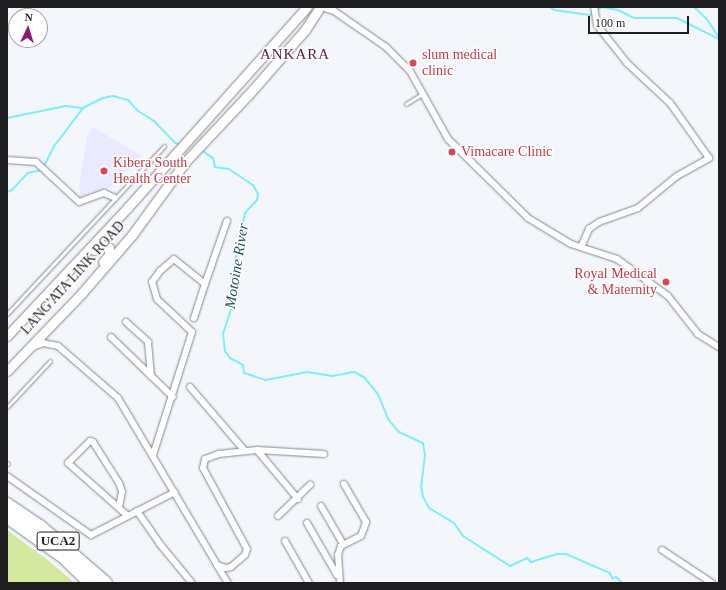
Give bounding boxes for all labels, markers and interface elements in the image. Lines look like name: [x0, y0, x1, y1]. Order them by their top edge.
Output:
north arrow: [8, 8, 48, 48]
scale bar: [590, 8, 691, 34]
text: N: [24, 11, 33, 23]
text: 100 m: [595, 16, 625, 30]
district label: ANKARA: [260, 46, 330, 64]
place label: slum medical clinic: [422, 47, 497, 80]
marker: slum medical clinic: [407, 57, 419, 69]
place label: Vimacare Clinic: [461, 144, 552, 160]
marker: Vimacare Clinic: [446, 146, 458, 158]
place label: Kibera South Health Center: [113, 155, 191, 188]
marker: Kibera South Health Center: [98, 165, 110, 177]
street label: LANG'ATA LINK ROAD: [17, 218, 129, 338]
water label: Motoine River: [221, 222, 253, 310]
place label: Royal Medical & Maternity: [574, 266, 657, 298]
marker: Royal Medical & Maternity: [660, 276, 672, 288]
road number: UCA2: [36, 530, 80, 552]

